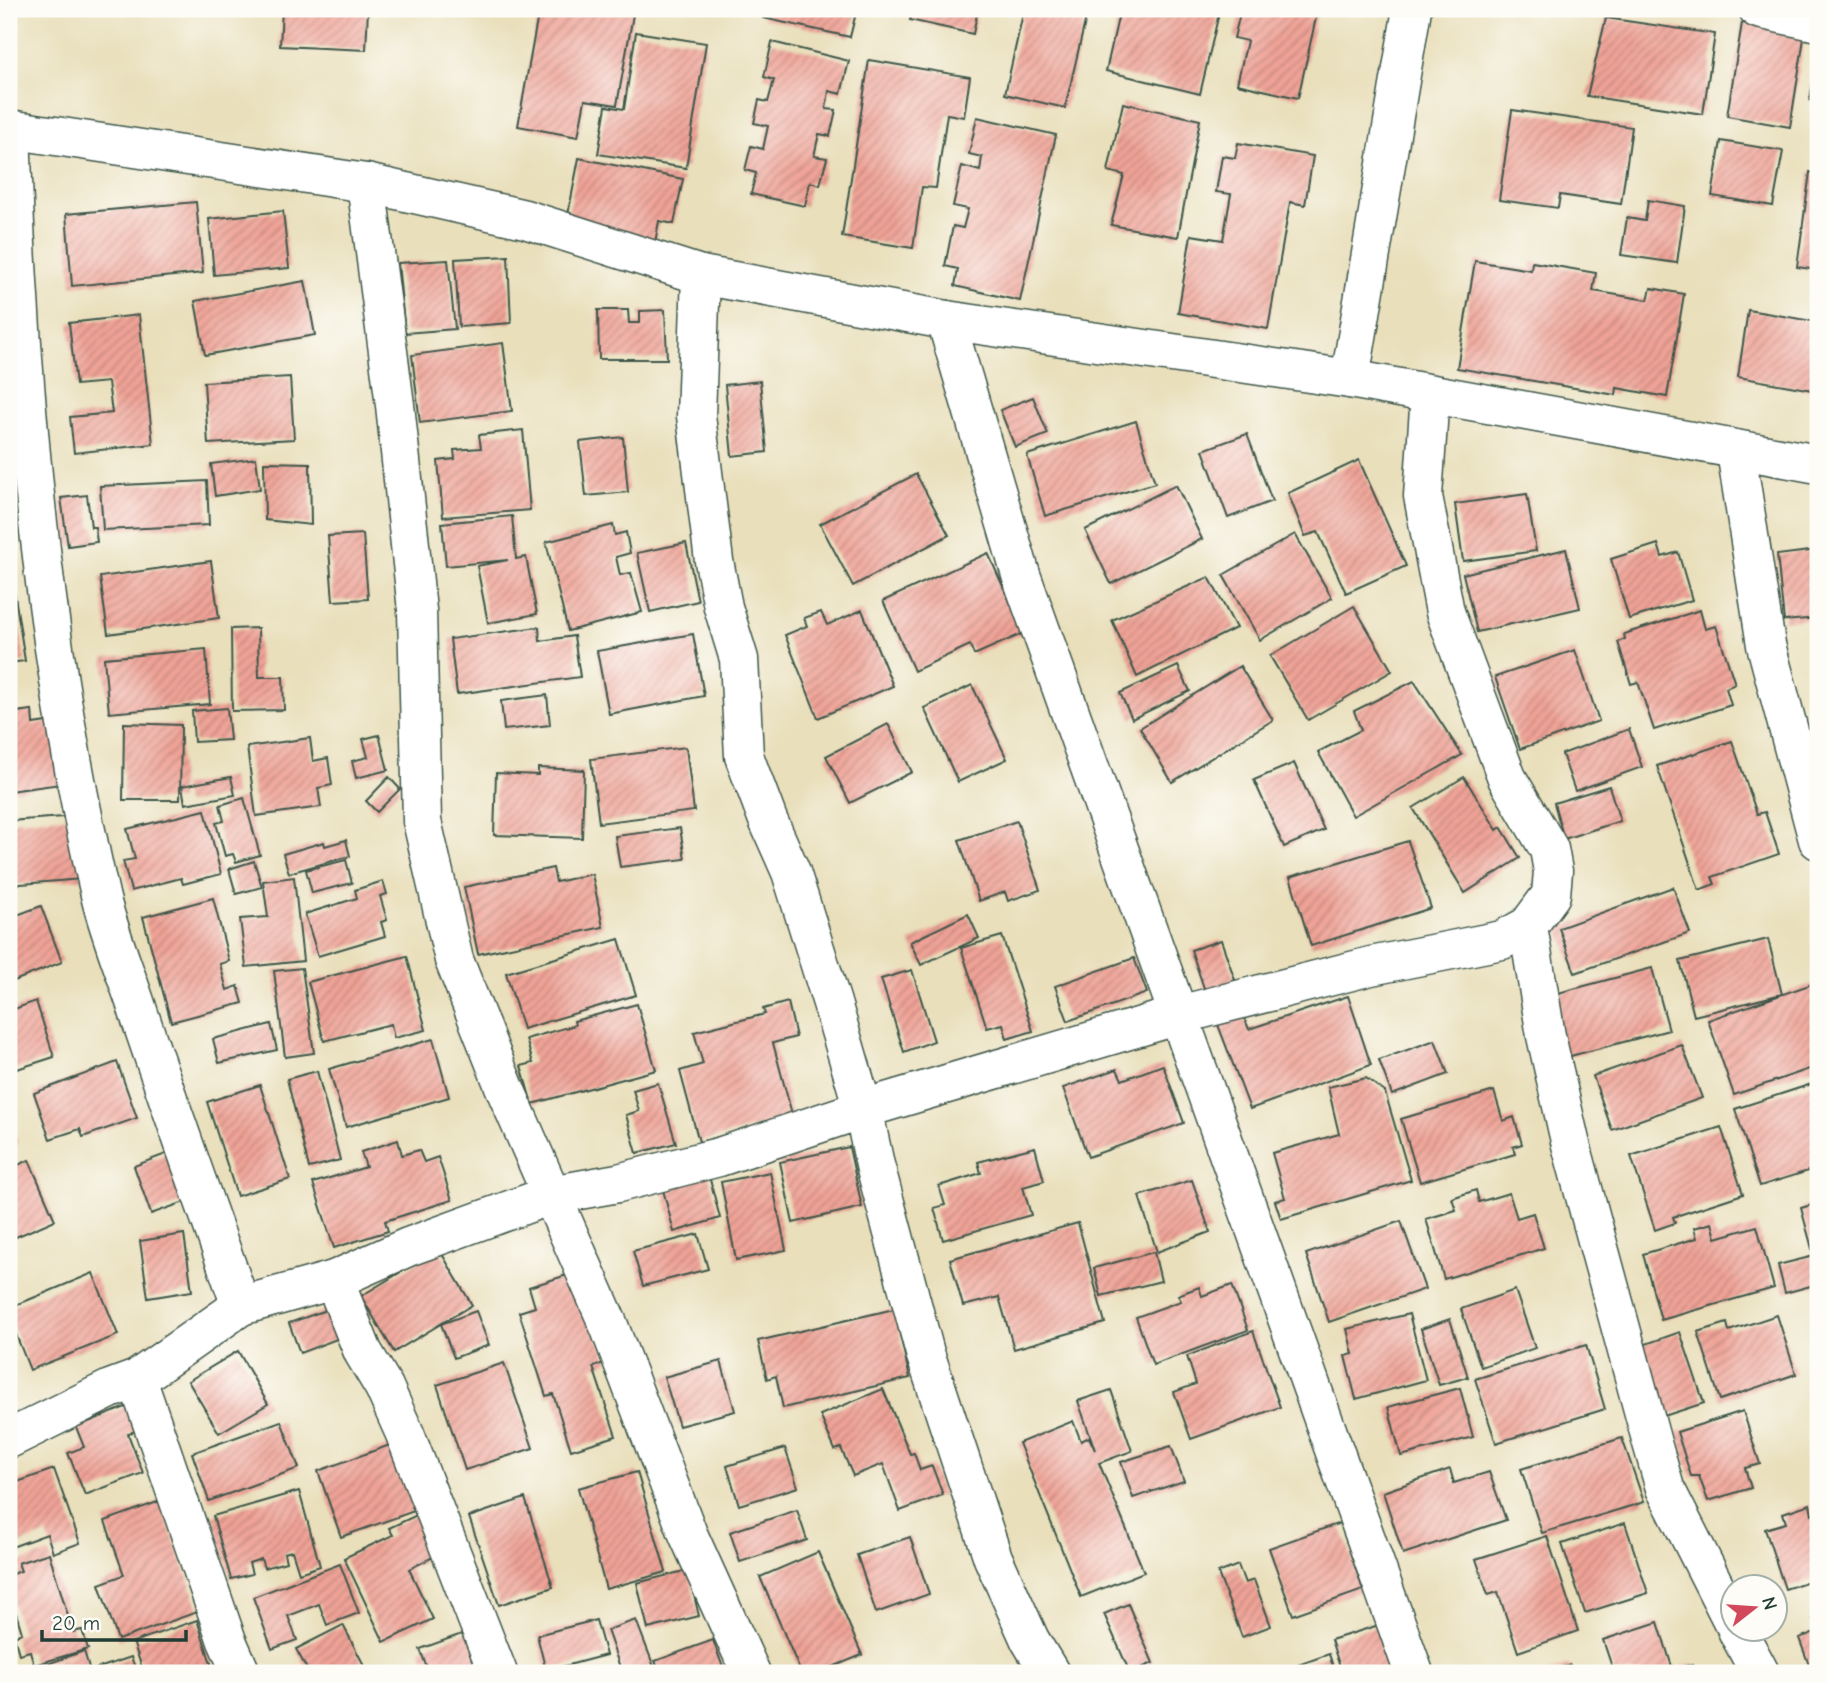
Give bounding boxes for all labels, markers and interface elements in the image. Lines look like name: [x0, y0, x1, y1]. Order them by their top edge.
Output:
north arrow: [1718, 1574, 1788, 1644]
text: N: [1757, 1594, 1782, 1612]
scale bar: [42, 1598, 186, 1642]
text: 20 m: [52, 1611, 100, 1635]

